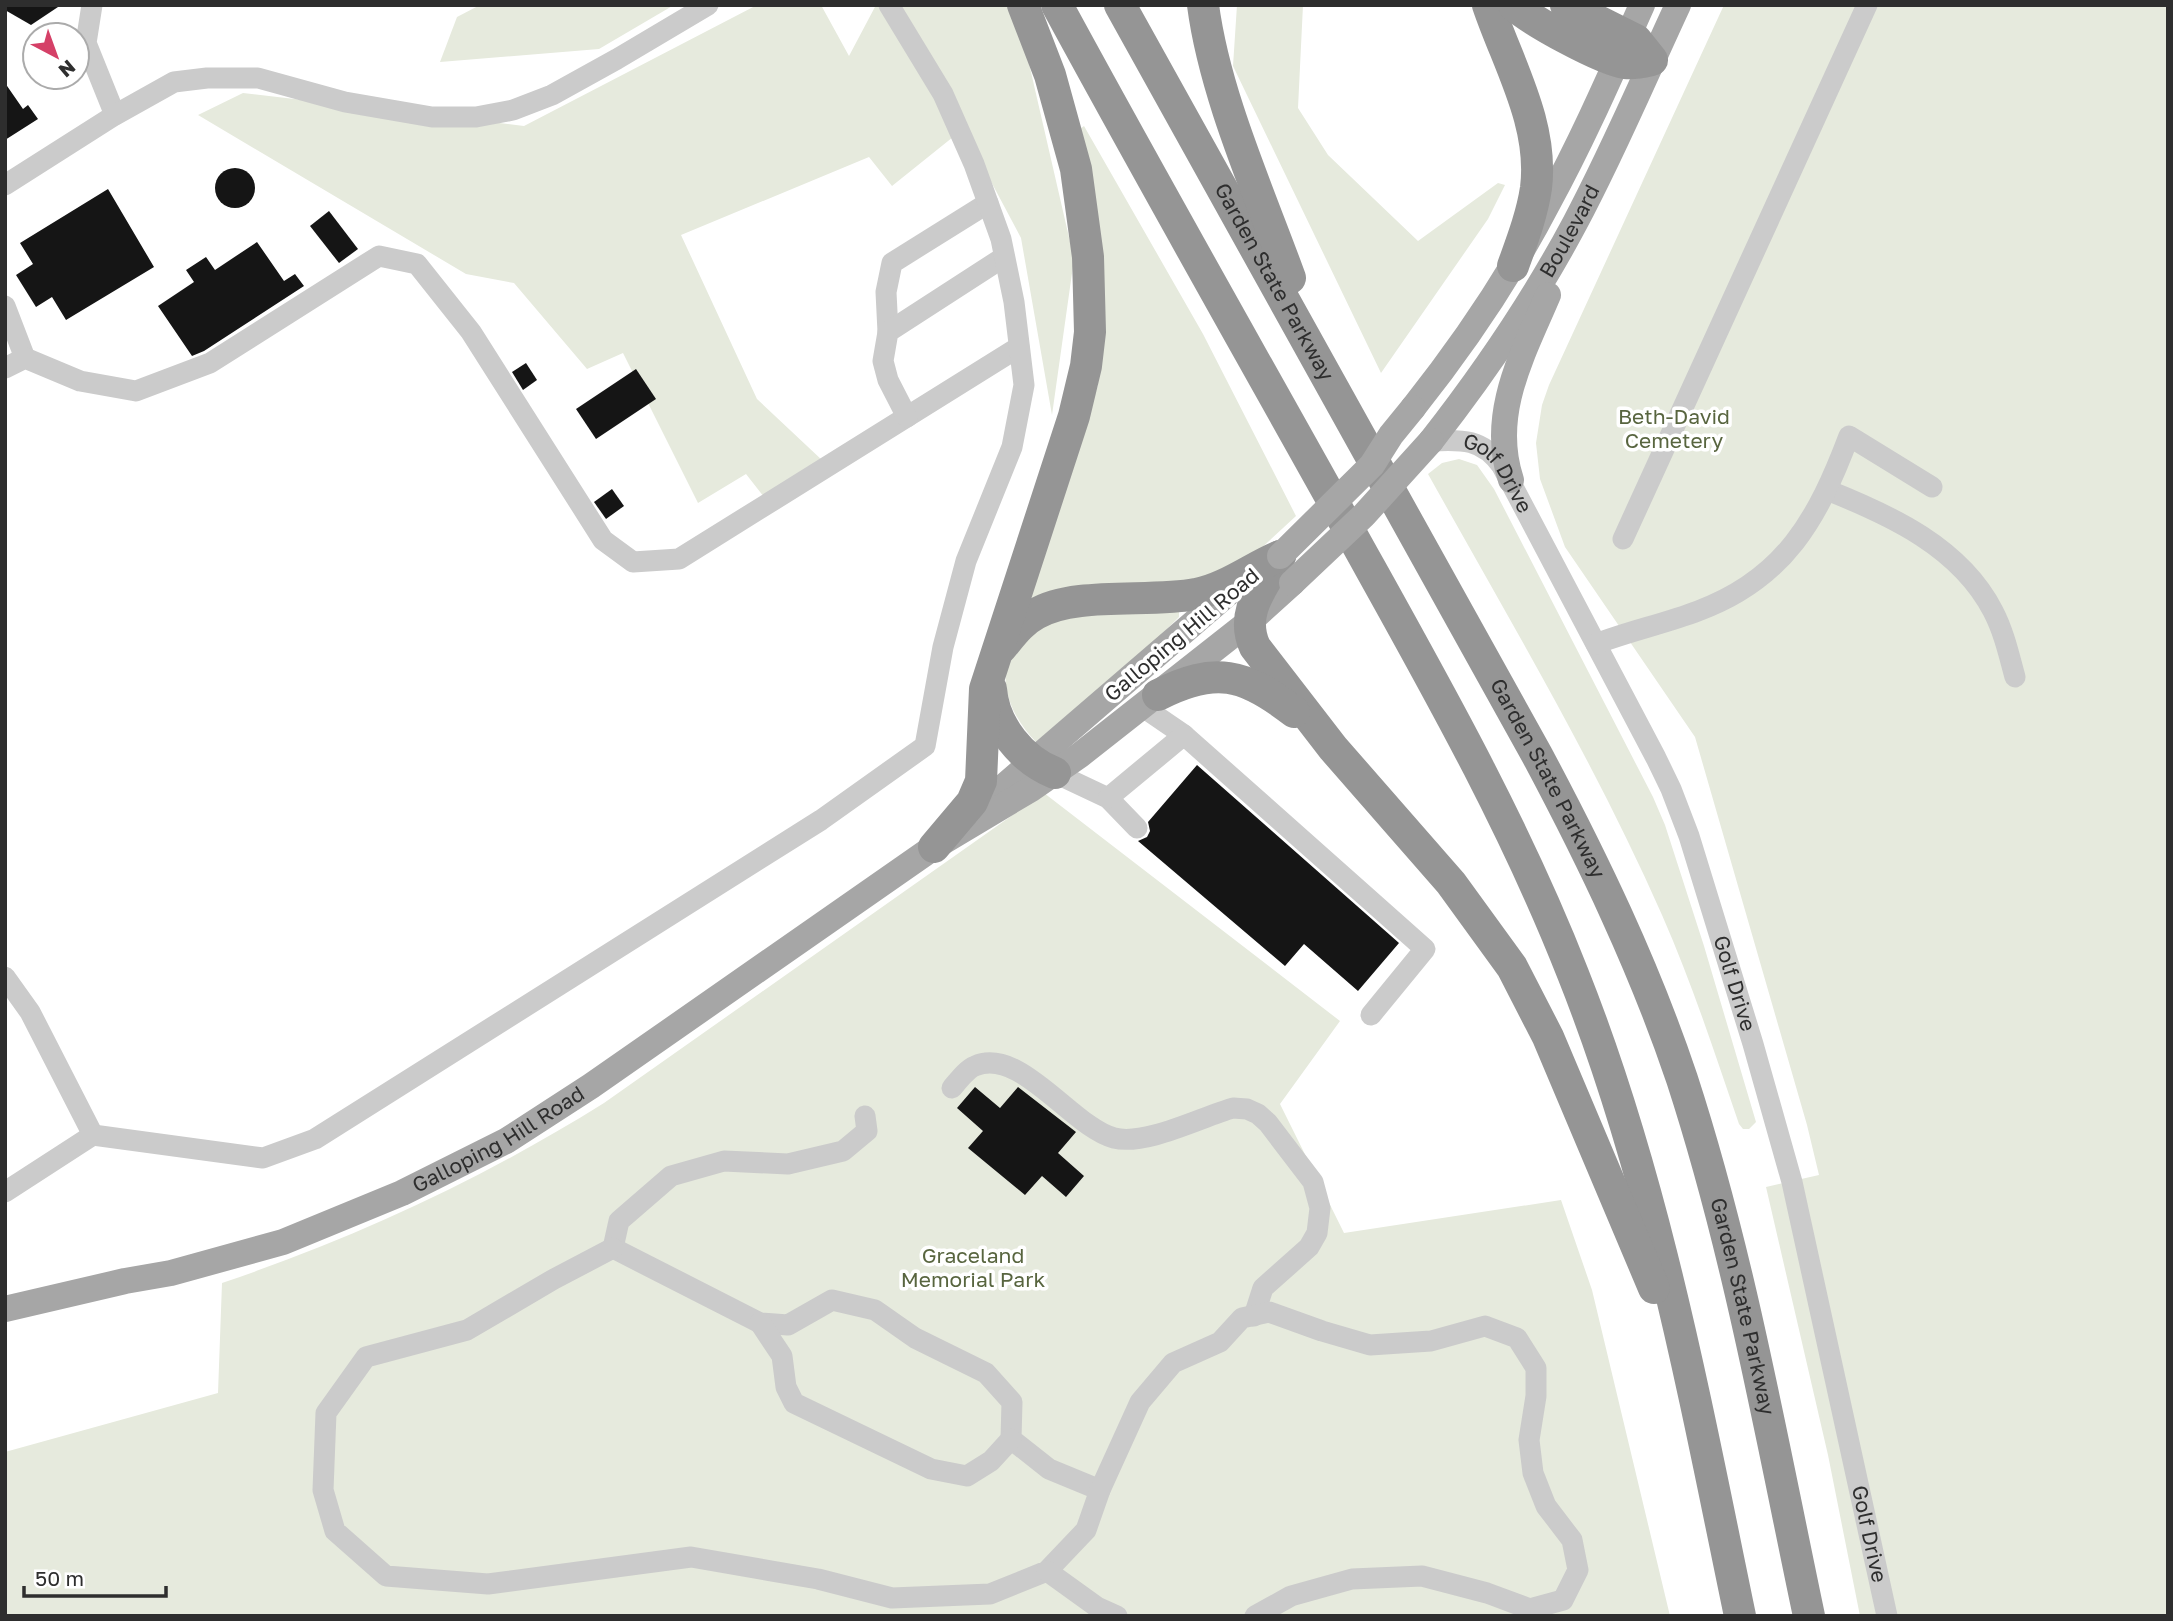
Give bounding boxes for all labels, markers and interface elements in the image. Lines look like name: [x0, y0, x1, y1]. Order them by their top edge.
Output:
north arrow: [21, 21, 91, 91]
text: N: [54, 56, 80, 83]
street label: Garden State Parkway: [1210, 178, 1340, 385]
street label: Boulevard: [1533, 180, 1605, 282]
park label: Beth-David Cemetery: [1618, 403, 1730, 453]
street label: Golf Drive: [1461, 427, 1538, 517]
street label: Galloping Hill Road: [1099, 562, 1264, 706]
street label: Garden State Parkway: [1485, 674, 1612, 883]
street label: Golf Drive: [1708, 932, 1762, 1034]
street label: Galloping Hill Road: [408, 1080, 589, 1198]
street label: Garden State Parkway: [1705, 1195, 1781, 1418]
park label: Graceland Memorial Park: [901, 1242, 1045, 1292]
street label: Golf Drive: [1847, 1483, 1893, 1585]
scale bar: [24, 1554, 166, 1598]
text: 50 m: [35, 1565, 84, 1591]

